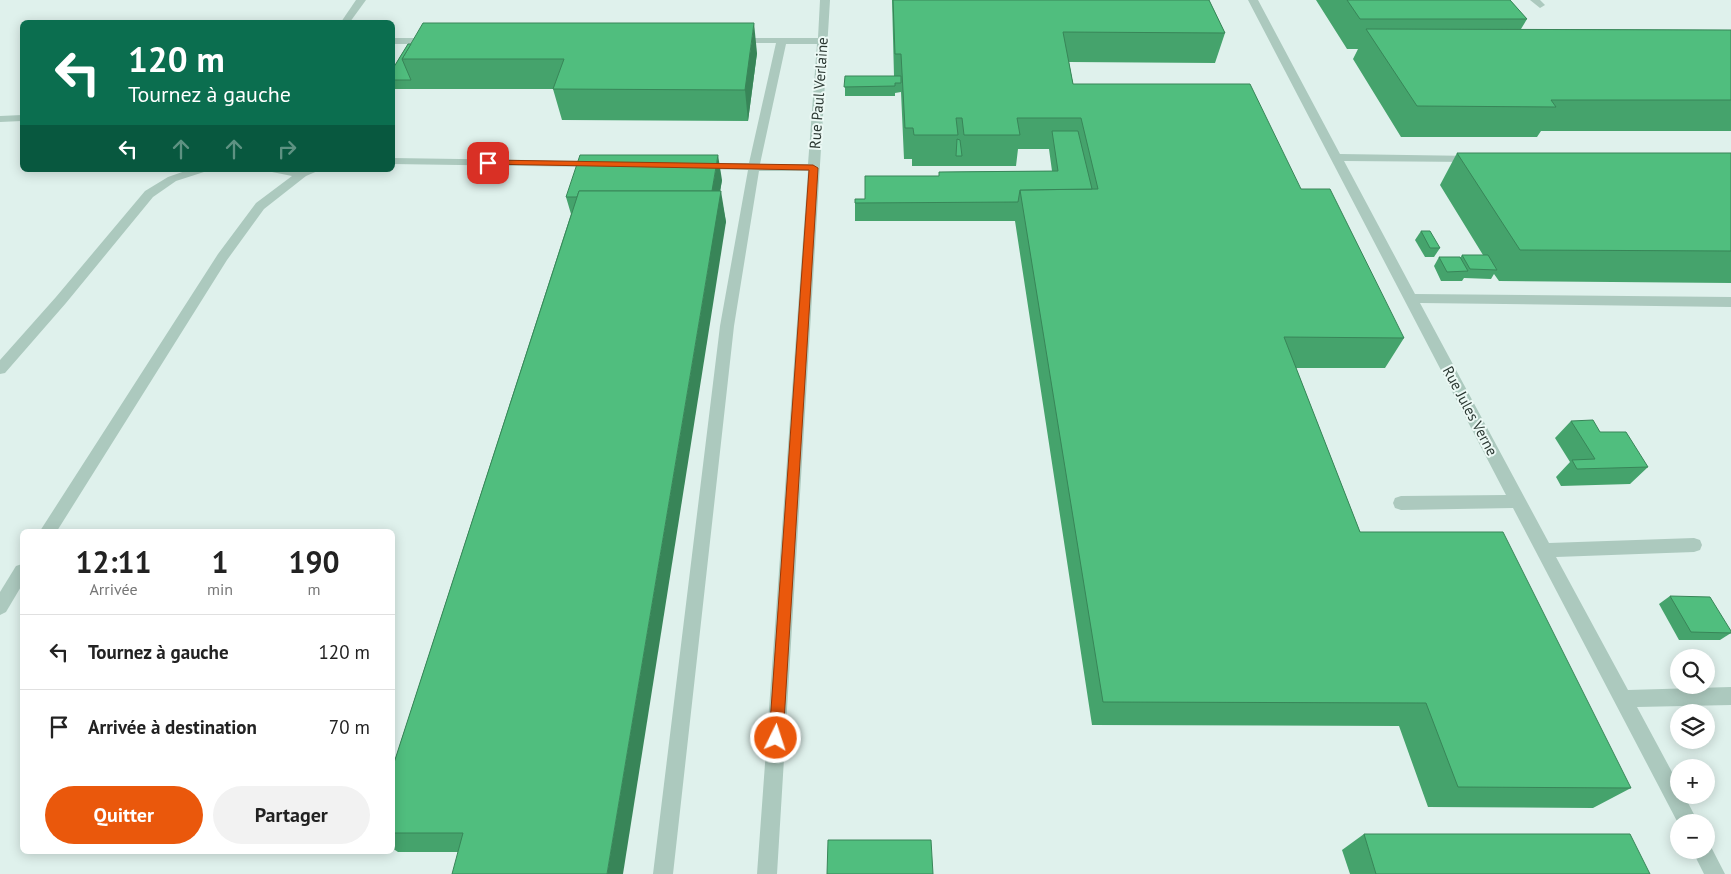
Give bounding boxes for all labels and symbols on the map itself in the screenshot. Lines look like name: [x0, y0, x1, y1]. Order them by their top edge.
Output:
street label: Rue Paul Verlaine: [805, 37, 832, 149]
pin: [467, 142, 509, 184]
street label: Rue Jules Verne: [1439, 363, 1502, 459]
position arrow: [749, 711, 801, 763]

